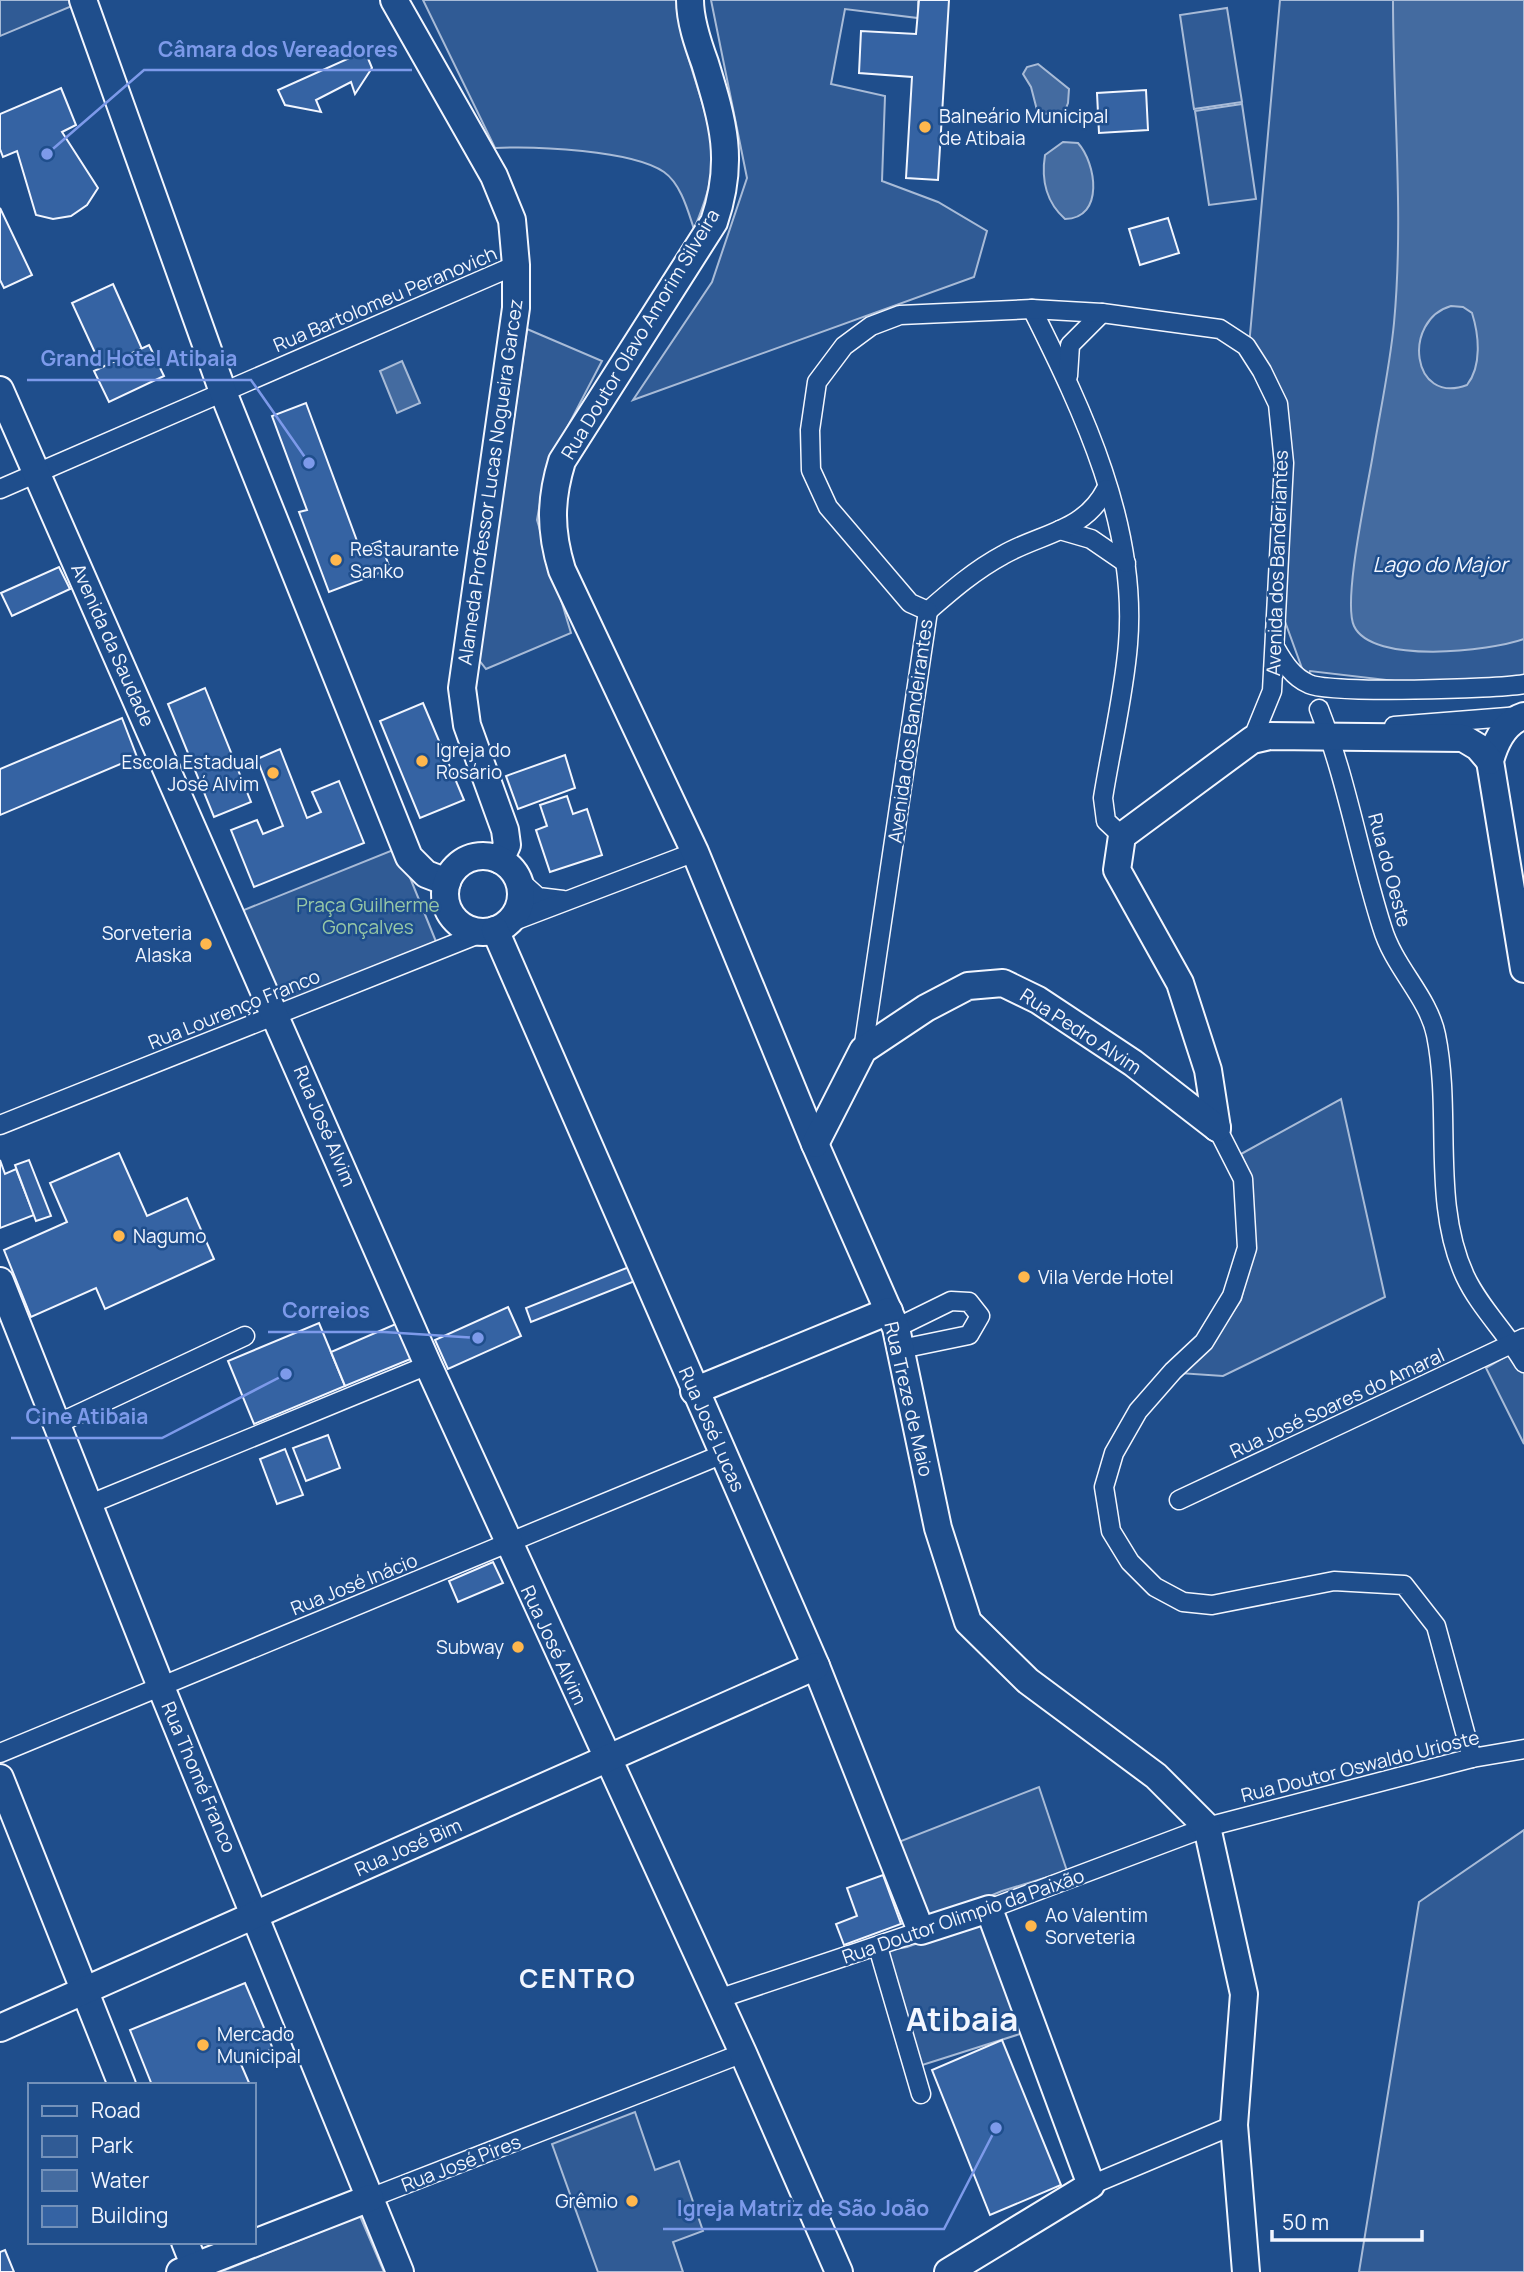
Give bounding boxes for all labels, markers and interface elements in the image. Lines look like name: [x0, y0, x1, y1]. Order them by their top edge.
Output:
callout: Câmara dos Vereadores: [144, 28, 412, 70]
text: Câmara dos Vereadores: [158, 35, 398, 63]
place label: Balneário Municipal de Atibaia: [939, 103, 1109, 151]
marker: Balneário Municipal de Atibaia: [917, 119, 933, 135]
street label: Rua Doutor Olavo Amorim Silveira: [555, 204, 725, 464]
street label: Rua Bartolomeu Peranovich: [269, 240, 501, 358]
street label: Alameda Professor Lucas Nogueira Garcez: [451, 297, 529, 667]
callout: Grand Hotel Atibaia: [27, 338, 251, 380]
text: Grand Hotel Atibaia: [41, 344, 237, 372]
street label: Avenida dos Banderiantes: [1260, 450, 1294, 676]
place label: Restaurante Sanko: [350, 536, 459, 584]
water label: Lago do Major: [1372, 550, 1510, 578]
marker: Restaurante Sanko: [328, 552, 344, 568]
street label: Avenida da Saudade: [65, 559, 161, 731]
street label: Avenida dos Bandeirantes: [881, 617, 939, 845]
place label: Igreja do Rosário: [436, 737, 511, 785]
place label: Escola Estadual José Alvim: [121, 749, 259, 797]
marker: Igreja do Rosário: [414, 753, 430, 769]
marker: Escola Estadual José Alvim: [265, 765, 281, 781]
street label: Rua do Oeste: [1362, 810, 1418, 930]
park label: Praça Guilherme Gonçalves: [296, 892, 440, 940]
place label: Sorveteria Alaska: [102, 920, 192, 968]
marker: Sorveteria Alaska: [198, 936, 214, 952]
street label: Rua Lourenço Franco: [144, 963, 324, 1055]
street label: Rua Pedro Alvim: [1015, 982, 1147, 1080]
street label: Rua José Alvim: [288, 1061, 362, 1191]
place label: Nagumo: [133, 1223, 206, 1249]
marker: Nagumo: [111, 1228, 127, 1244]
place label: Vila Verde Hotel: [1038, 1264, 1174, 1290]
marker: Vila Verde Hotel: [1016, 1269, 1032, 1285]
callout: Correios: [268, 1290, 384, 1332]
text: Correios: [282, 1296, 370, 1324]
street label: Rua Treze de Maio: [879, 1319, 939, 1479]
street label: Rua José Soares do Amaral: [1225, 1342, 1449, 1464]
street label: Rua José Lucas: [673, 1362, 751, 1496]
callout: Cine Atibaia: [11, 1396, 162, 1438]
text: Cine Atibaia: [26, 1402, 148, 1430]
street label: Rua José Inácio: [287, 1547, 421, 1621]
street label: Rua José Alvim: [515, 1581, 593, 1709]
place label: Subway: [436, 1634, 504, 1660]
marker: Subway: [510, 1639, 526, 1655]
street label: Rua Thomé Franco: [155, 1697, 243, 1857]
street label: Rua Doutor Oswaldo Urioste: [1238, 1724, 1482, 1808]
street label: Rua José Bim: [350, 1812, 466, 1882]
street label: Rua Doutor Olimpio da Paixão: [838, 1862, 1088, 1970]
place label: Ao Valentim Sorveteria: [1045, 1902, 1148, 1950]
marker: Ao Valentim Sorveteria: [1023, 1918, 1039, 1934]
district label: CENTRO: [519, 1960, 637, 1996]
district label: Atibaia: [906, 1996, 1018, 2041]
place label: Mercado Municipal: [217, 2021, 301, 2069]
marker: Mercado Municipal: [195, 2037, 211, 2053]
legend: [28, 2083, 256, 2244]
text: Road: [91, 2096, 141, 2124]
street label: Rua José Pires: [397, 2128, 525, 2198]
text: Park: [91, 2131, 133, 2159]
text: Water: [91, 2166, 150, 2194]
callout: Igreja Matriz de São João: [663, 2187, 944, 2229]
place label: Grêmio: [555, 2188, 618, 2214]
marker: Grêmio: [624, 2193, 640, 2209]
text: Igreja Matriz de São João: [677, 2194, 929, 2222]
scale bar: [1272, 2198, 1422, 2242]
text: Building: [91, 2201, 168, 2229]
text: 50 m: [1282, 2208, 1329, 2236]

